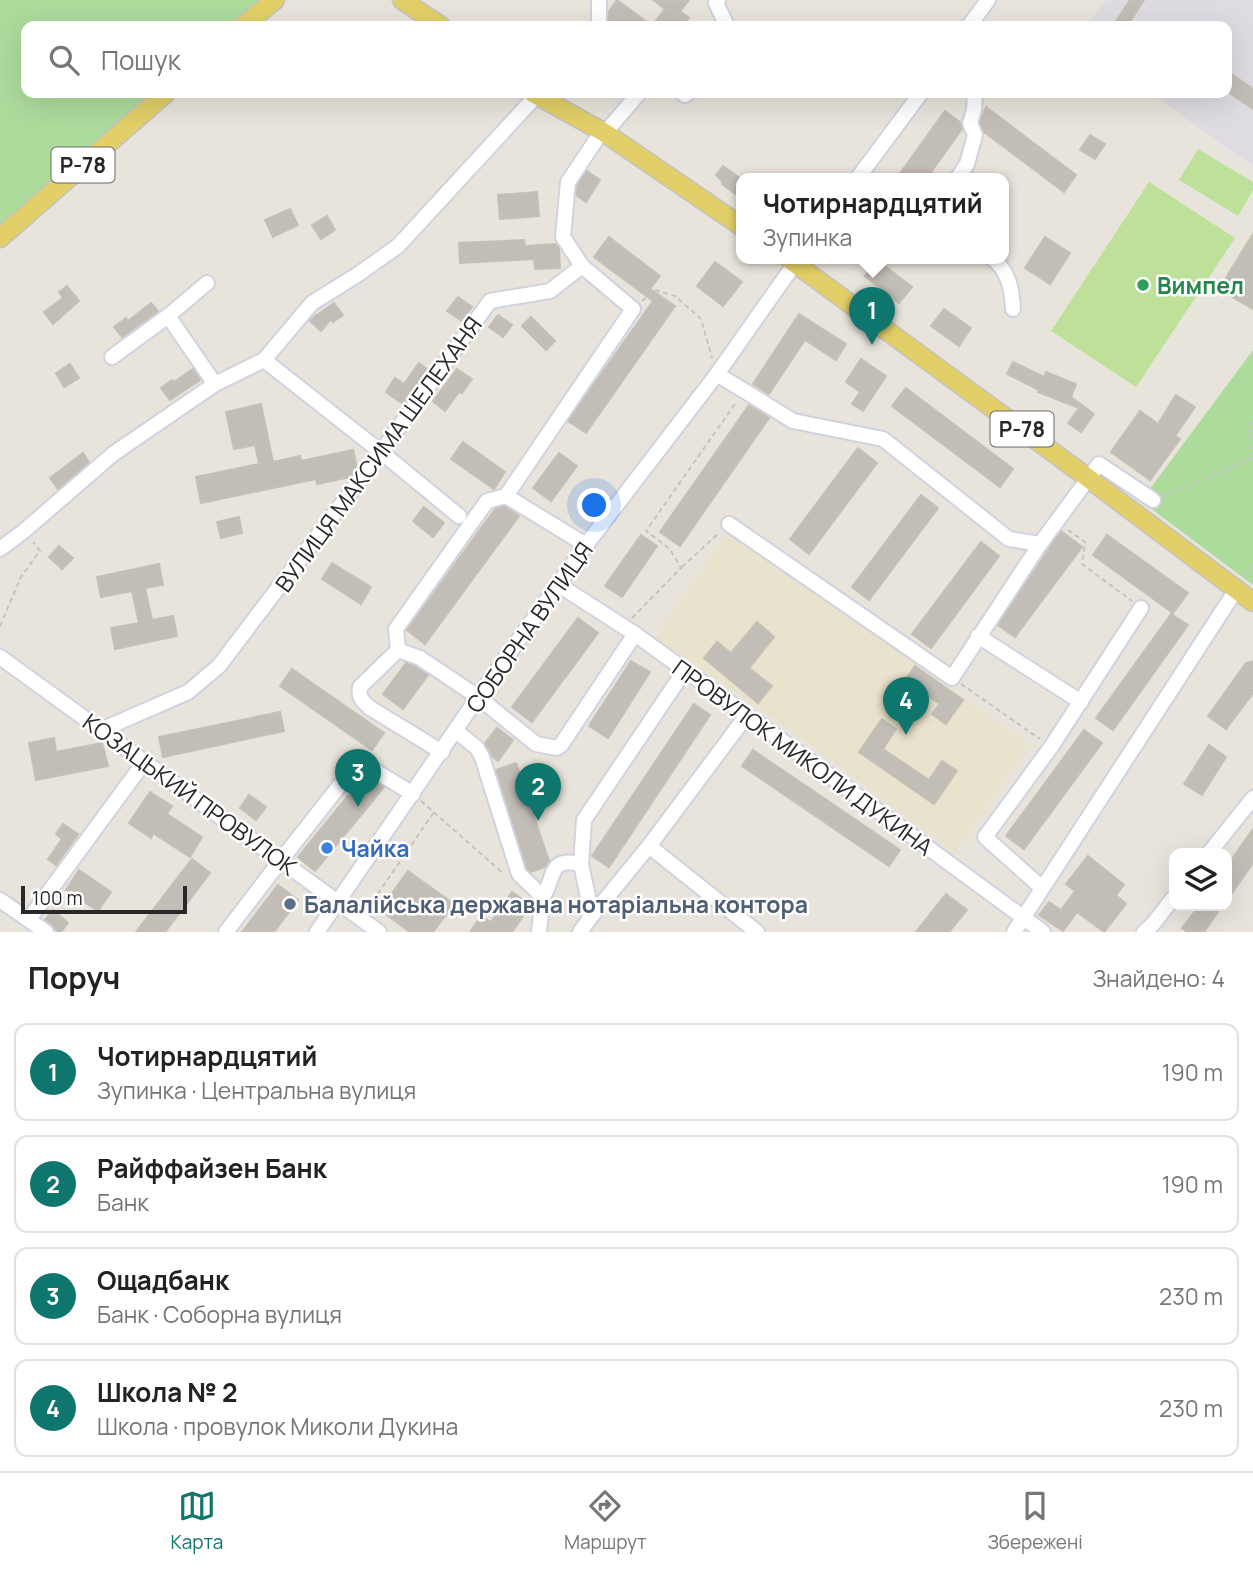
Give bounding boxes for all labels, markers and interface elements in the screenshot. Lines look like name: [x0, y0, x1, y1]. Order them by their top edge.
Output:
search box: [21, 21, 1232, 98]
icon: search: [45, 41, 83, 79]
text: Пошук: [101, 42, 181, 78]
road number: Р-78: [52, 148, 114, 182]
popup: [736, 173, 1009, 264]
text: Чотирнардцятий: [762, 185, 983, 221]
text: Зупинка: [762, 221, 852, 253]
place label: Вимпел: [1157, 269, 1244, 301]
marker: Вимпел: [1135, 277, 1151, 293]
pin: 1: [849, 287, 895, 345]
street label: ВУЛИЦЯ МАКСИМА ШЕЛЕХАНЯ: [267, 310, 489, 598]
road number: Р-78: [990, 412, 1054, 446]
your location: [577, 488, 611, 522]
street label: СОБОРНА ВУЛИЦЯ: [458, 535, 600, 719]
street label: ПРОВУЛОК МИКОЛИ ДУКИНА: [666, 652, 940, 863]
pin: 4: [883, 677, 929, 735]
street label: КОЗАЦЬКИЙ ПРОВУЛОК: [77, 705, 304, 883]
pin: 3: [335, 749, 381, 807]
pin: 2: [515, 763, 561, 821]
place label: Чайка: [341, 832, 409, 864]
marker: Чайка: [319, 840, 335, 856]
map controls: [1169, 848, 1232, 911]
button: layers: [1169, 848, 1232, 911]
scale bar: [21, 883, 187, 915]
text: 100 m: [32, 885, 83, 911]
place label: Балалійська державна нотаріальна контора: [304, 888, 808, 920]
marker: Балалійська державна нотаріальна контора: [282, 896, 298, 912]
text: Поруч: [28, 957, 120, 998]
text: Знайдено: 4: [1092, 962, 1225, 994]
text: Чотирнардцятий: [97, 1038, 317, 1074]
text: 1: [48, 1056, 58, 1088]
text: 190 m: [1162, 1056, 1223, 1088]
text: Зупинка · Центральна вулиця: [97, 1074, 416, 1106]
text: Райффайзен Банк: [97, 1150, 327, 1186]
text: 2: [46, 1168, 60, 1200]
text: 190 m: [1162, 1168, 1223, 1200]
text: Банк: [97, 1186, 149, 1218]
text: Ощадбанк: [97, 1262, 229, 1298]
text: 3: [46, 1280, 60, 1312]
text: 230 m: [1159, 1280, 1223, 1312]
text: Банк · Соборна вулиця: [97, 1298, 342, 1330]
text: Школа № 2: [97, 1374, 237, 1410]
text: 4: [46, 1392, 60, 1424]
text: 230 m: [1159, 1392, 1223, 1424]
text: Школа · провулок Миколи Дукина: [97, 1410, 458, 1442]
tab: Карта: [170, 1487, 223, 1555]
tab: Маршрут: [564, 1487, 647, 1555]
tab: Збережені: [987, 1487, 1083, 1555]

